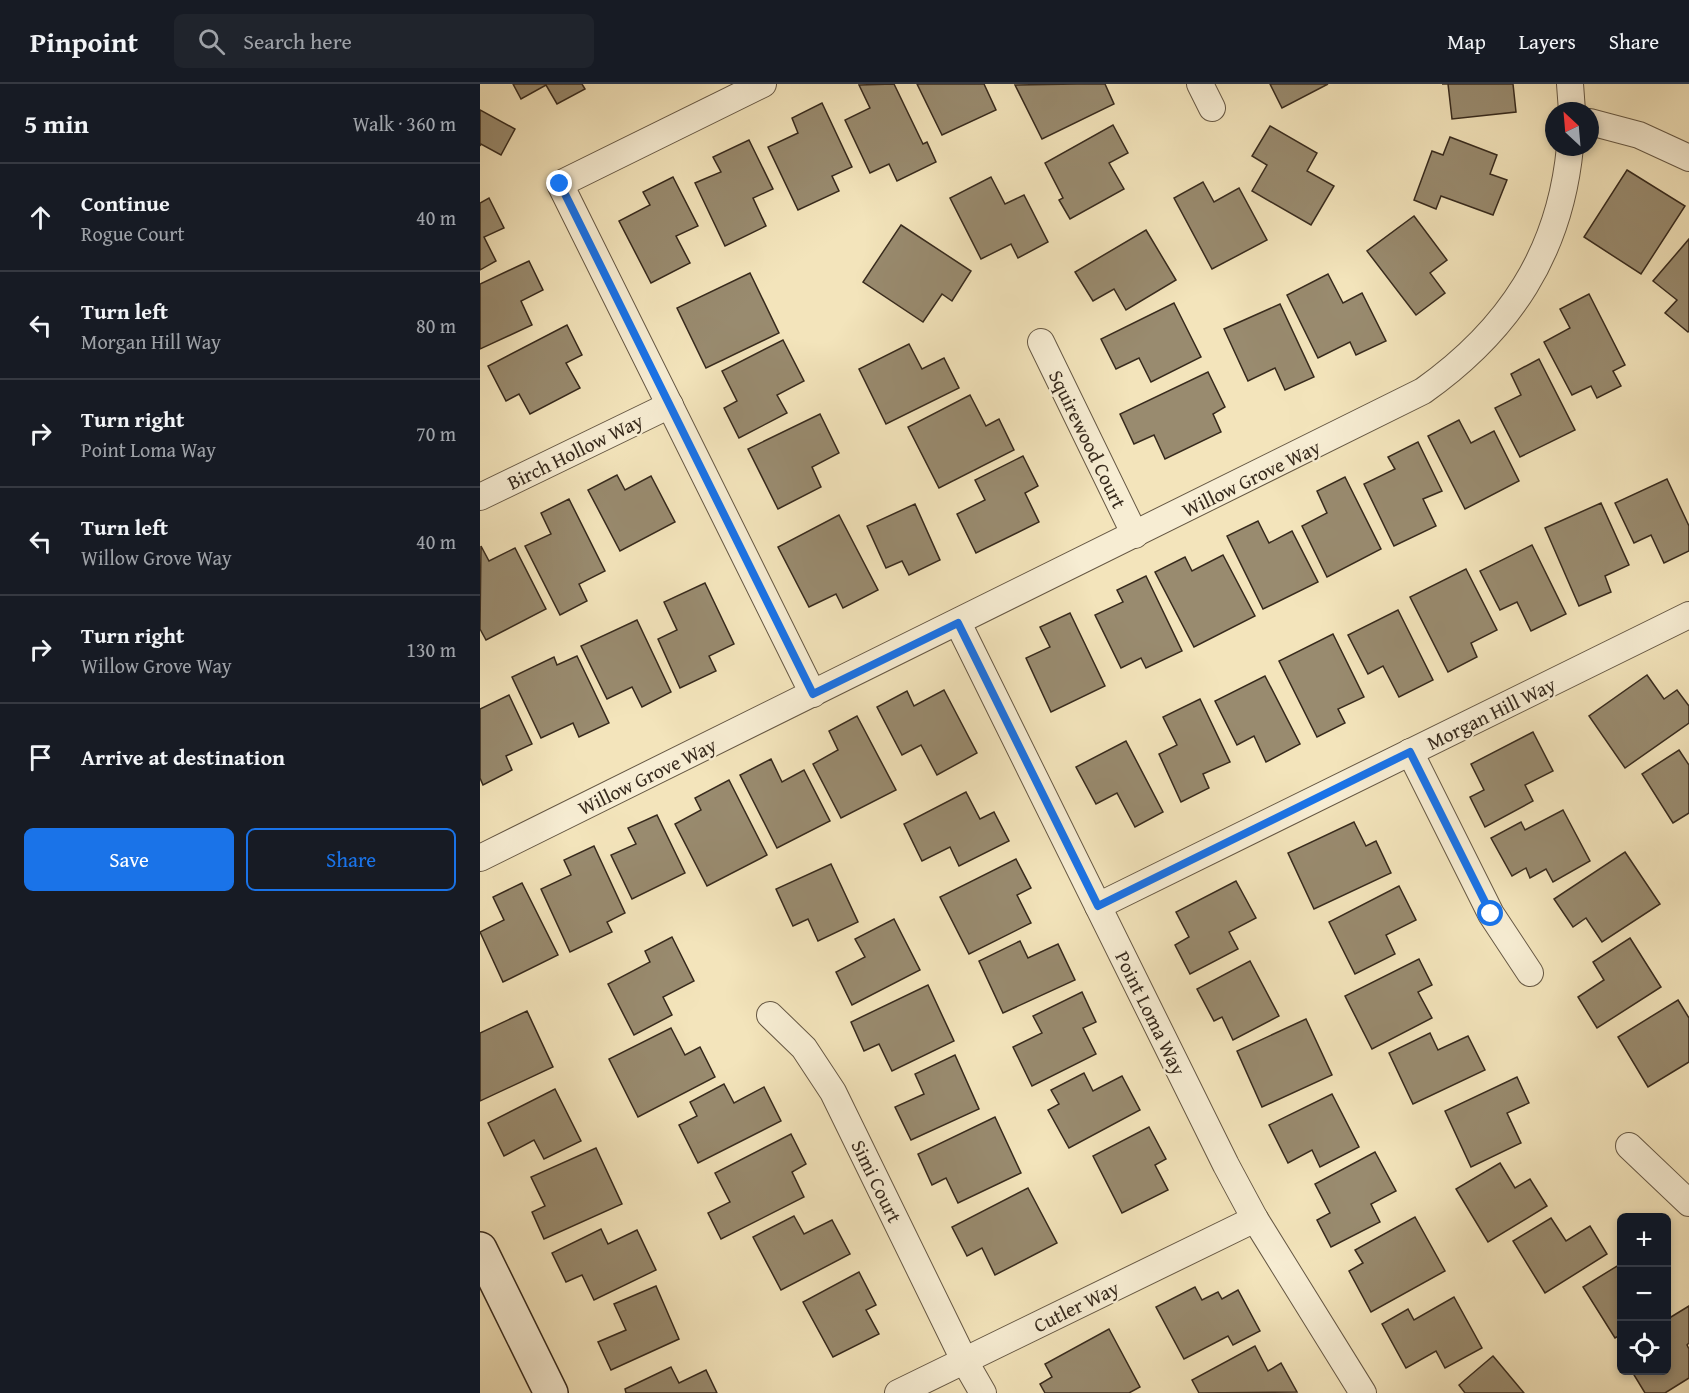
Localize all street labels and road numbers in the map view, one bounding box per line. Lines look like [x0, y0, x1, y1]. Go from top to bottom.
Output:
street label: Squirewood Court [1042, 365, 1134, 513]
street label: Birch Hollow Way [502, 406, 648, 496]
street label: Willow Grove Way [1177, 432, 1325, 524]
street label: Morgan Hill Way [1422, 669, 1560, 757]
street label: Willow Grove Way [573, 730, 721, 822]
street label: Point Loma Way [1108, 946, 1194, 1080]
street label: Simi Court [844, 1135, 910, 1227]
street label: Cutler Way [1028, 1273, 1124, 1339]

